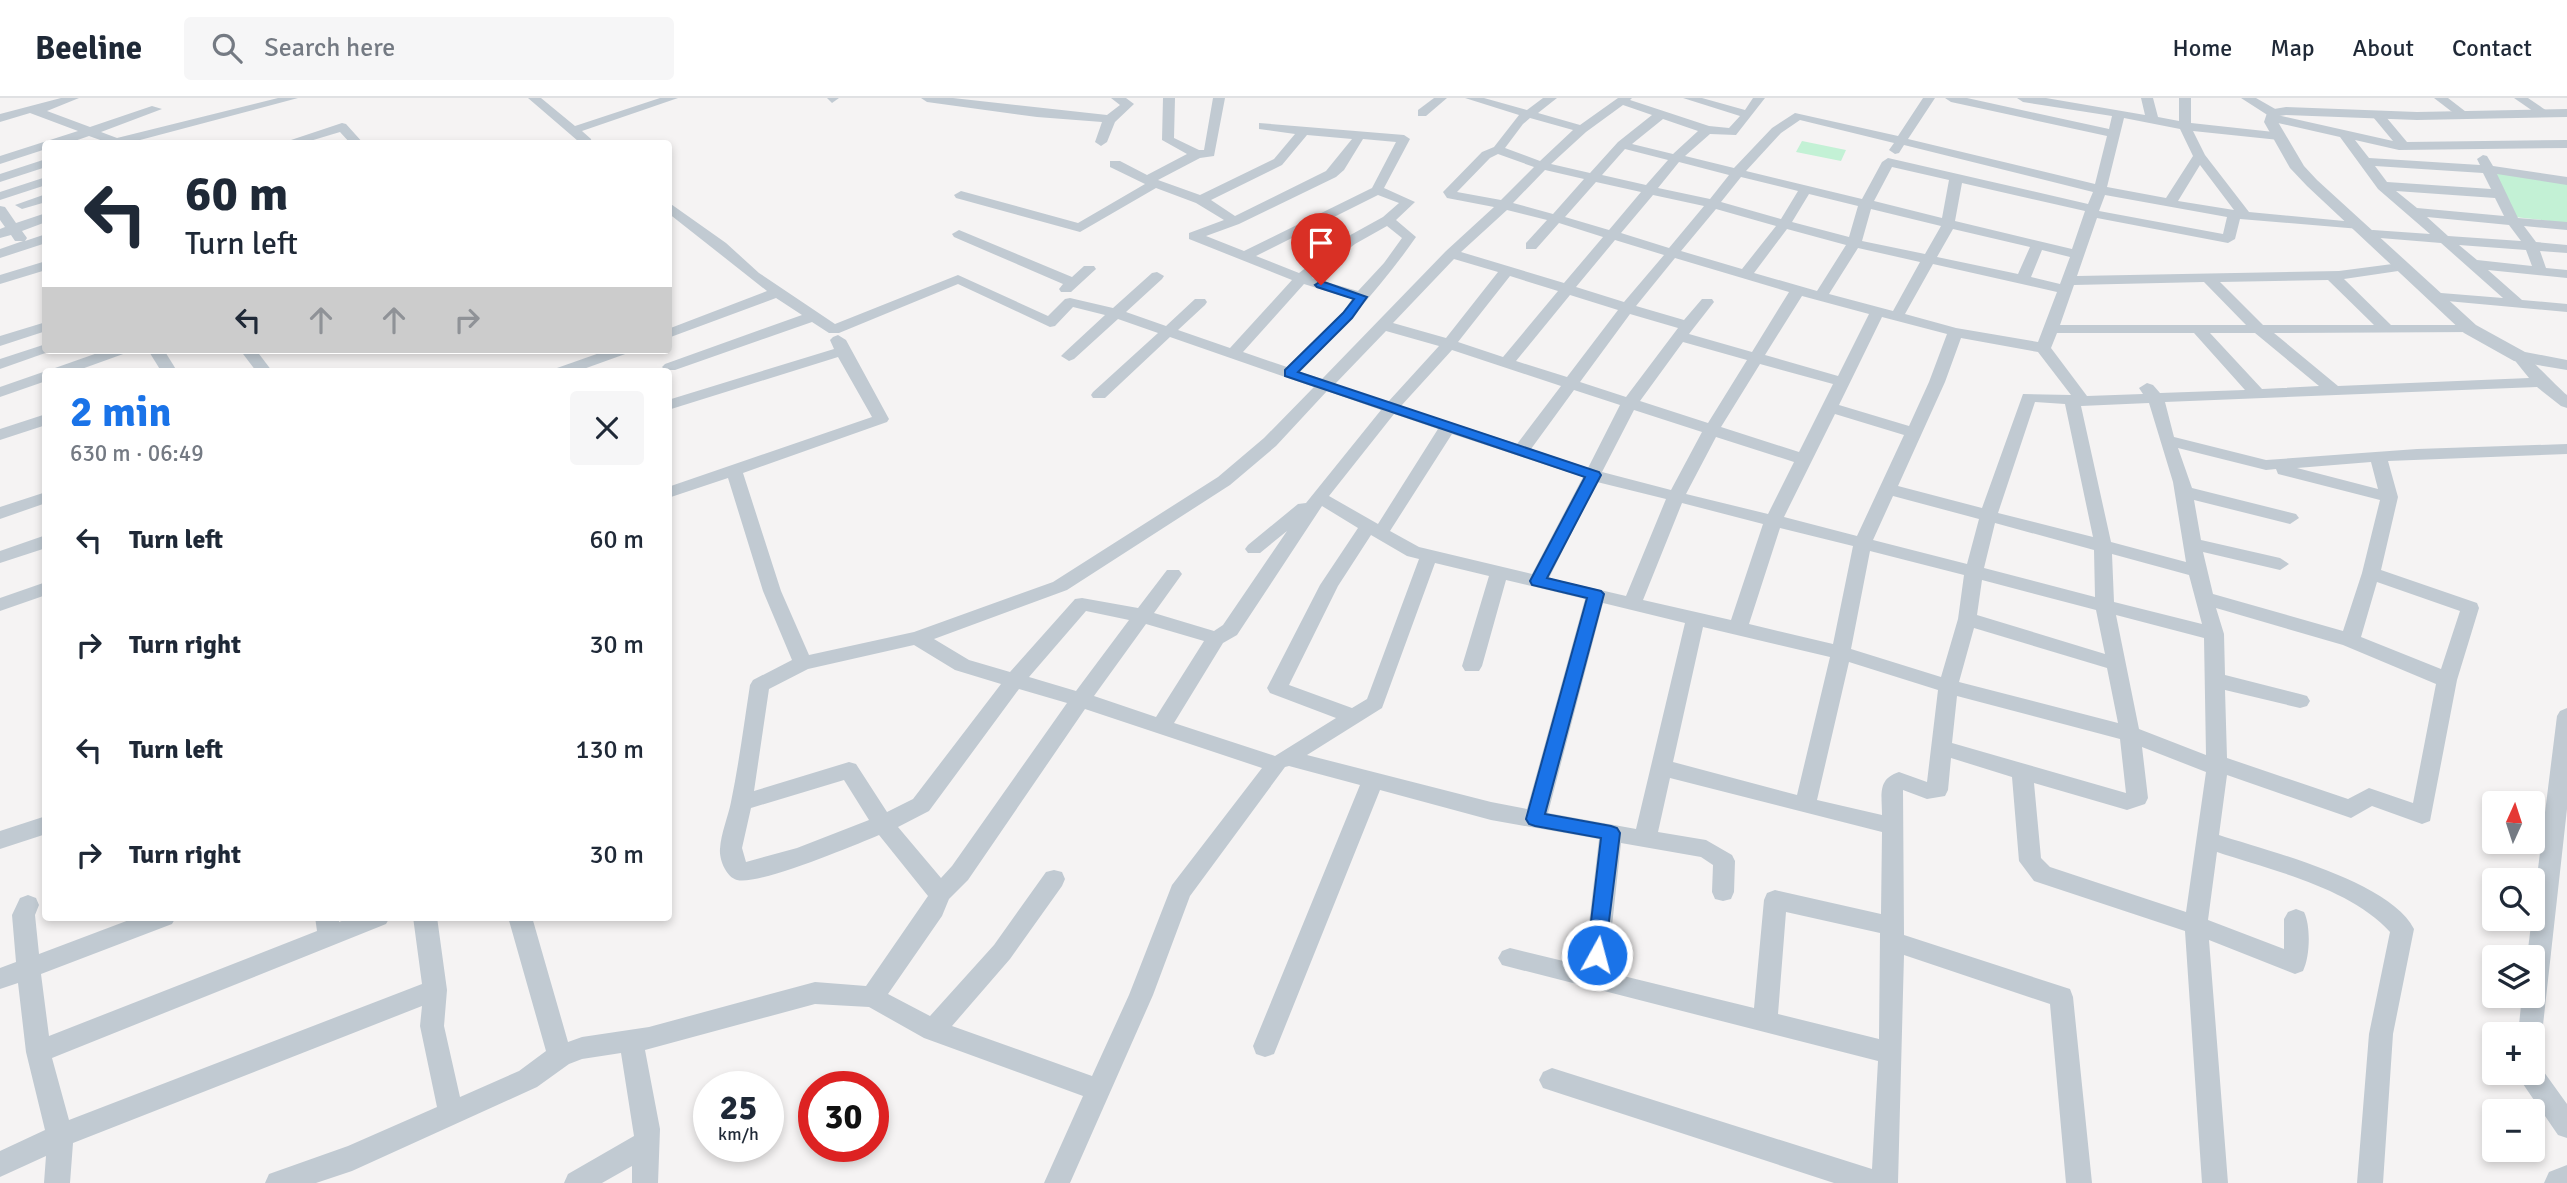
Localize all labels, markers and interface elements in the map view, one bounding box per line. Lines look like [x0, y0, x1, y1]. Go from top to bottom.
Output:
search box [184, 17, 674, 80]
text: Beeline [35, 28, 142, 69]
icon: search [208, 29, 246, 67]
text: Search here [264, 32, 395, 64]
text: Home [2172, 33, 2232, 63]
text: Map [2270, 33, 2315, 63]
text: About [2353, 33, 2414, 63]
text: Contact [2452, 33, 2532, 63]
text: 60 m [185, 164, 288, 224]
icon: left [70, 168, 161, 259]
pin [1291, 213, 1351, 285]
text: Turn left [185, 224, 298, 263]
icon: arrive [1302, 224, 1340, 262]
icon: left [229, 301, 267, 339]
icon: ahead [302, 301, 340, 339]
icon: ahead [375, 301, 413, 339]
icon: right [448, 301, 486, 339]
text: 2 min [70, 387, 171, 438]
button: close [570, 391, 644, 465]
text: 630 m · 06:49 [70, 439, 204, 468]
icon: left [70, 521, 108, 559]
text: Turn left [129, 524, 223, 556]
text: 60 m [589, 524, 644, 556]
icon: right [70, 626, 108, 664]
text: Turn right [129, 629, 241, 661]
text: 30 m [589, 629, 644, 661]
icon: left [70, 731, 108, 769]
text: Turn left [129, 734, 223, 766]
text: 130 m [575, 734, 644, 766]
north arrow [2482, 791, 2544, 854]
map controls [2482, 791, 2545, 1162]
icon: right [70, 836, 108, 874]
text: Turn right [129, 839, 241, 871]
text: 30 m [589, 839, 644, 871]
button: search [2482, 868, 2545, 931]
position arrow [1560, 918, 1634, 992]
button: layers [2482, 945, 2545, 1008]
button: + [2482, 1022, 2545, 1085]
speed limit sign: 30 [798, 1071, 889, 1162]
text: 25 [720, 1086, 757, 1129]
button: − [2482, 1099, 2545, 1162]
text: km/h [718, 1123, 759, 1145]

